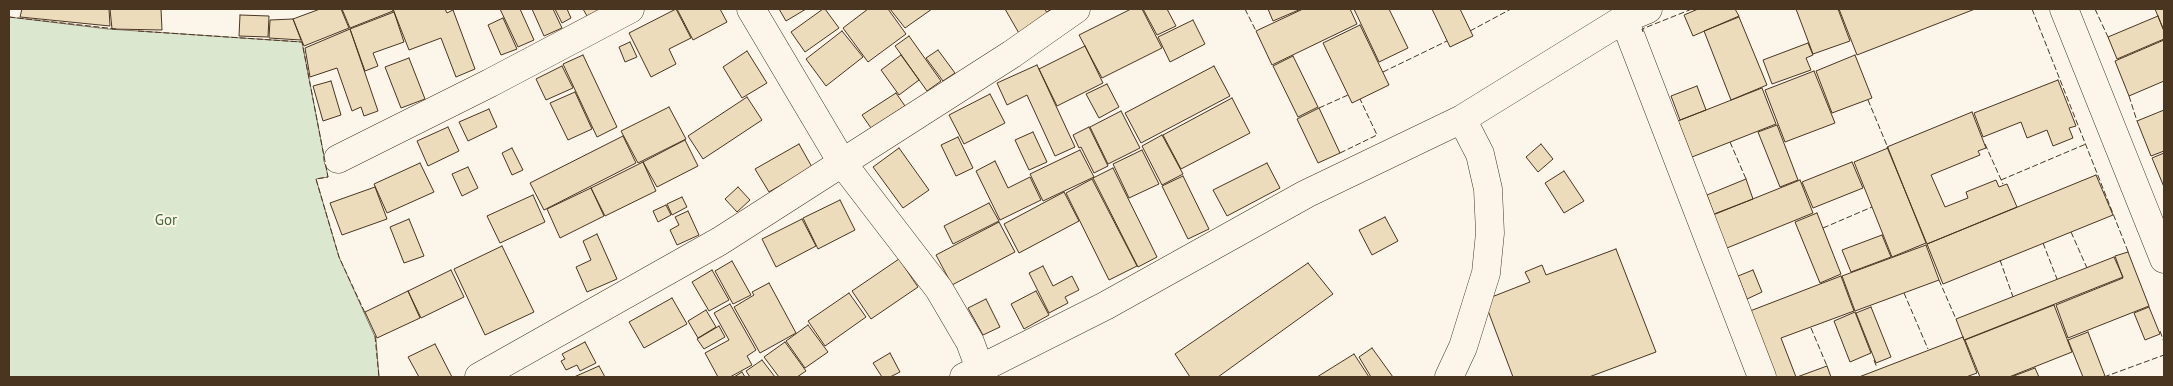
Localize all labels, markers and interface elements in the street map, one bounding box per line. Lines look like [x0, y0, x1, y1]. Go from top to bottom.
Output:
park label: Gor [155, 212, 177, 230]

